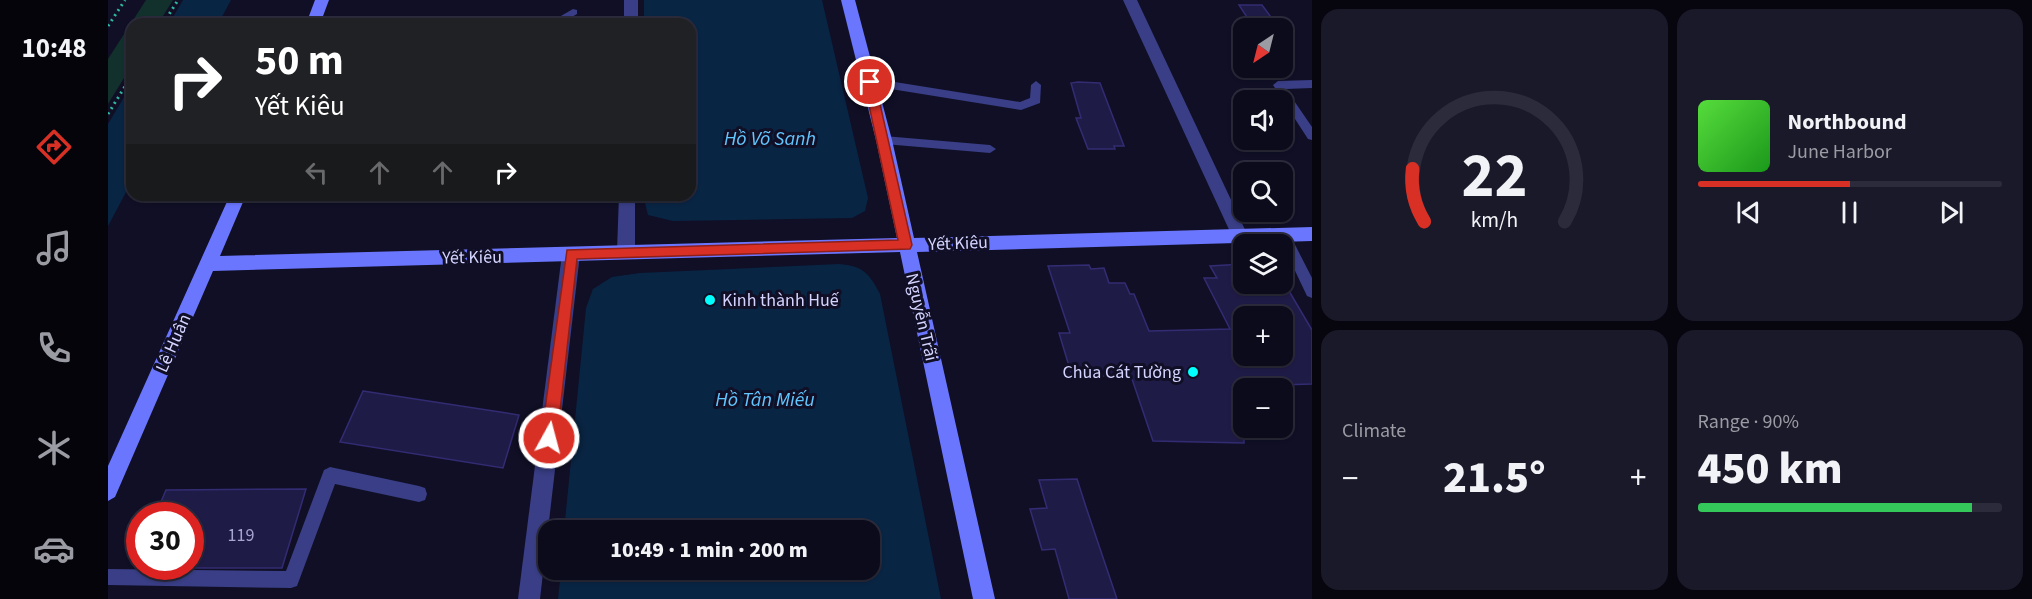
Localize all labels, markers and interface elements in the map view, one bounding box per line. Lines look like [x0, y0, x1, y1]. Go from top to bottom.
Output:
north arrow [1233, 18, 1293, 78]
map controls [1233, 18, 1293, 438]
text: 10:48 [21, 29, 87, 68]
text: 50 m [255, 31, 344, 91]
icon: right [156, 42, 234, 120]
pin [844, 56, 895, 107]
icon: arrive [853, 65, 886, 98]
text: Yết Kiêu [255, 87, 345, 126]
button: sound [1233, 90, 1293, 150]
text: Northbound [1788, 106, 1907, 138]
water label: Hồ Võ Sanh [724, 125, 816, 153]
icon: directions [33, 126, 75, 168]
text: 22 [1461, 132, 1527, 221]
text: June Harbor [1788, 138, 1892, 166]
icon: left [300, 156, 333, 189]
icon: ahead [363, 156, 396, 189]
icon: ahead [426, 156, 459, 189]
icon: right [489, 156, 522, 189]
button: search [1233, 162, 1293, 222]
icon: previous [1732, 196, 1765, 229]
icon: pause [1833, 196, 1866, 229]
icon: next [1935, 196, 1968, 229]
text: km/h [1470, 205, 1518, 236]
icon: music [33, 227, 75, 269]
street label: Yết Kiêu [927, 230, 988, 257]
button: layers [1233, 234, 1293, 294]
street label: Yết Kiêu [441, 244, 502, 271]
street label: Nguyễn Trãi [899, 271, 944, 363]
place label: Kinh thành Huế [722, 288, 840, 313]
marker: Kinh thành Huế [703, 293, 717, 307]
button: + [1233, 306, 1293, 366]
street label: Lê Huân [150, 310, 197, 376]
icon: phone [33, 327, 75, 369]
place label: Chùa Cát Tường [1062, 360, 1181, 385]
marker: Chùa Cát Tường [1186, 365, 1200, 379]
button: − [1233, 378, 1293, 438]
water label: Hồ Tân Miếu [715, 386, 815, 414]
position arrow [517, 406, 581, 470]
text: Range · 90% [1698, 408, 1799, 436]
text: Climate [1342, 417, 1406, 445]
icon: climate [33, 427, 75, 469]
text: 450 km [1698, 437, 1843, 501]
text: 21.5° [1443, 446, 1546, 510]
text: − [1342, 455, 1358, 502]
text: + [1630, 455, 1647, 502]
speed limit sign: 30 [126, 502, 204, 580]
house number: 119 [228, 523, 254, 548]
icon: car [33, 528, 75, 570]
text: 10:49 · 1 min · 200 m [610, 534, 808, 566]

